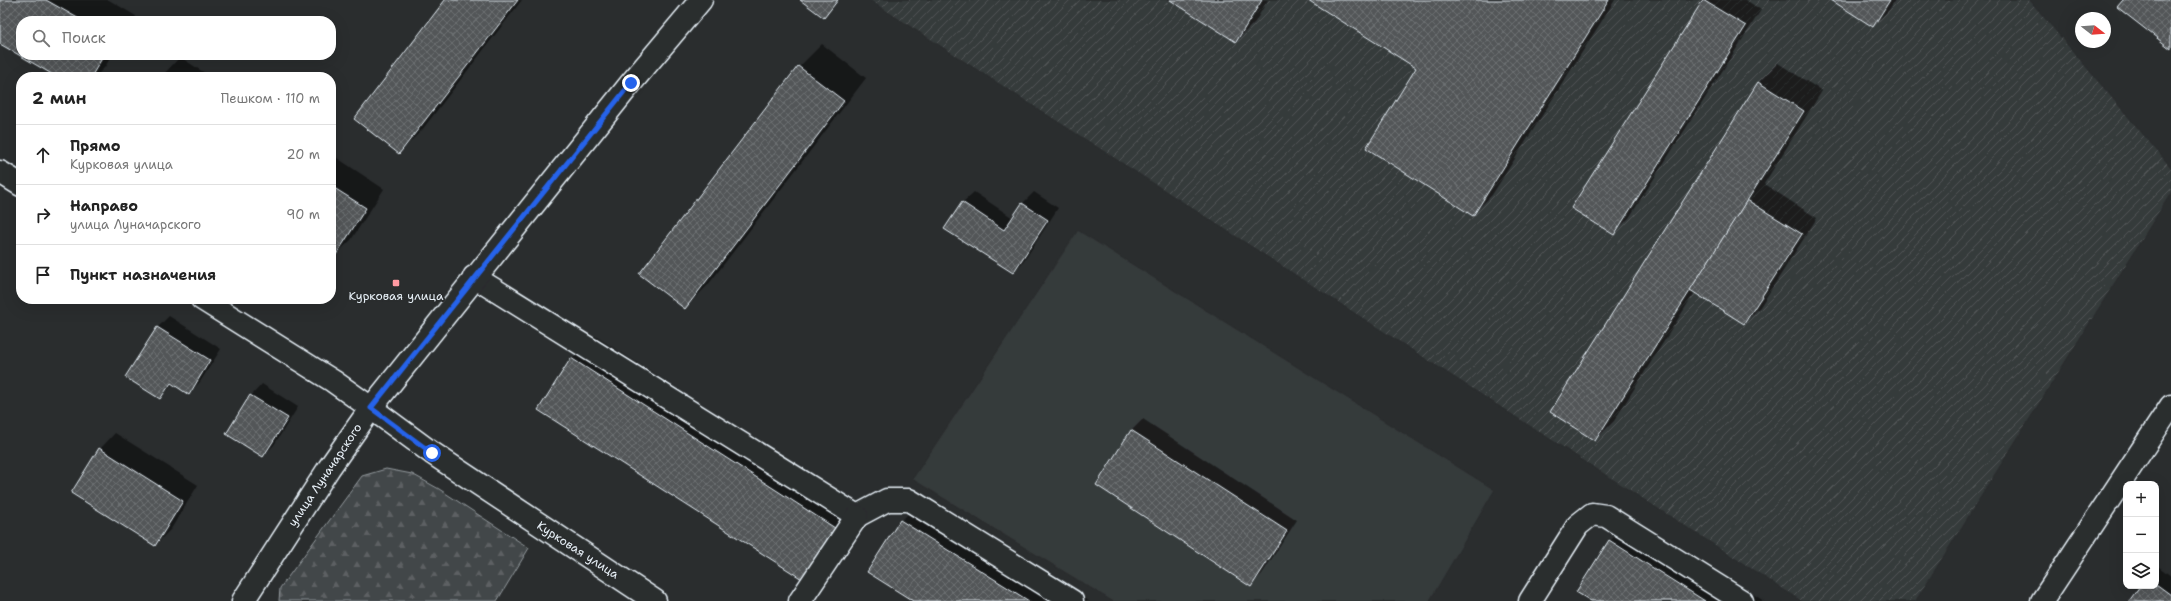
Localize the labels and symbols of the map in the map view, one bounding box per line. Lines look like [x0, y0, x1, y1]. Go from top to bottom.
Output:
north arrow [2075, 12, 2111, 48]
route end [622, 74, 640, 92]
marker: Курковая улица [391, 278, 401, 288]
place label: Курковая улица [349, 288, 444, 304]
street label: улица Луначарского [285, 420, 365, 530]
route start [423, 444, 441, 462]
street label: Курковая улица [534, 517, 623, 583]

